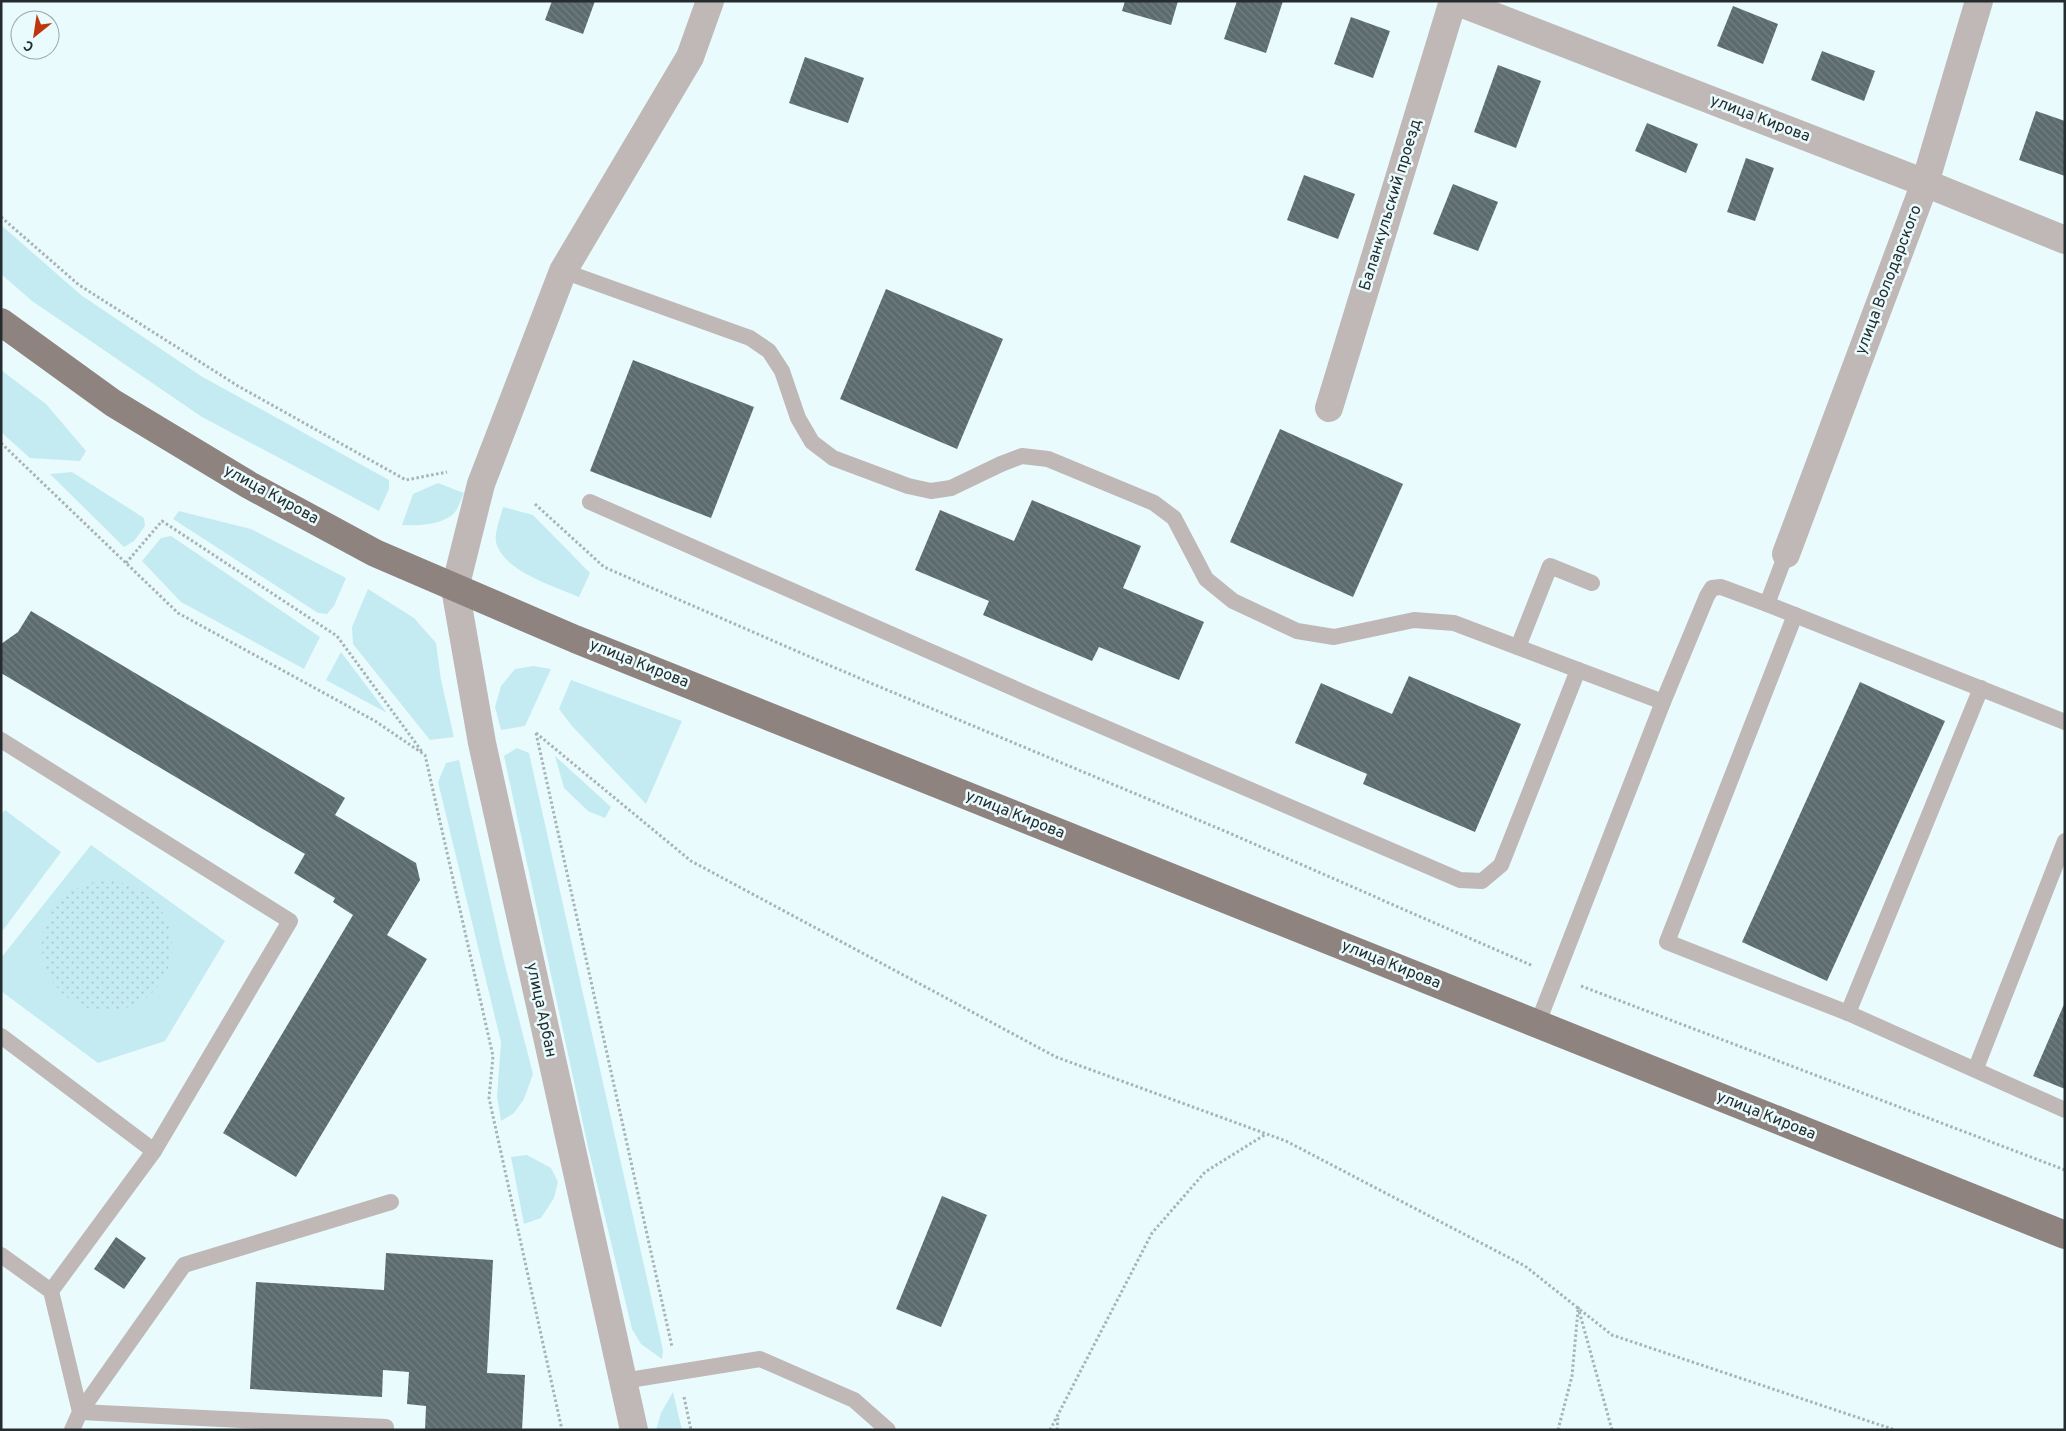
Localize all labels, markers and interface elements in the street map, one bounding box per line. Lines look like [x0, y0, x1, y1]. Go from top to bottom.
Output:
north arrow [10, 10, 60, 60]
text: С [21, 35, 37, 55]
street label: улица Кирова [1707, 91, 1813, 147]
street label: Баланкульский проезд [1355, 117, 1427, 293]
street label: улица Володарского [1851, 202, 1927, 358]
street label: улица Кирова [220, 461, 322, 529]
street label: улица Кирова [586, 635, 692, 693]
street label: улица Кирова [962, 786, 1068, 844]
street label: улица Кирова [1338, 936, 1444, 994]
street label: улица Арбан [521, 961, 561, 1059]
street label: улица Кирова [1713, 1087, 1819, 1145]

